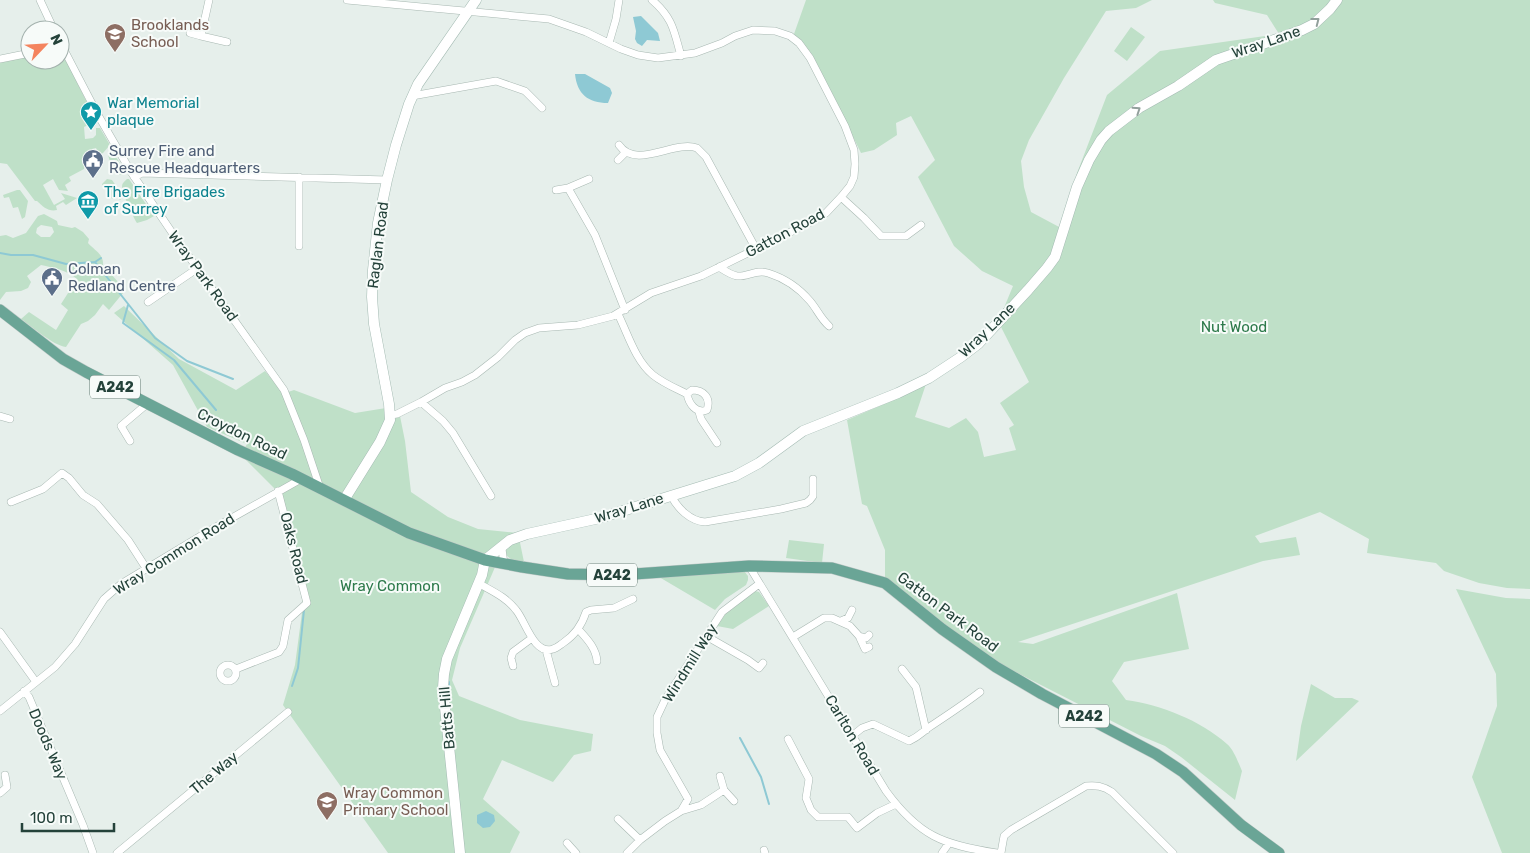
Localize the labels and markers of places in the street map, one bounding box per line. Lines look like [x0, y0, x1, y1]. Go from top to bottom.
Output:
place label: Brooklands School [131, 16, 209, 51]
school or university icon: Brooklands School [103, 22, 127, 53]
place label: War Memorial plaque [107, 94, 200, 129]
place icon: War Memorial plaque [79, 100, 103, 131]
place label: Surrey Fire and Rescue Headquarters [109, 142, 260, 177]
public building icon: Surrey Fire and Rescue Headquarters [81, 148, 105, 179]
place label: The Fire Brigades of Surrey [104, 183, 226, 218]
museum icon: The Fire Brigades of Surrey [76, 189, 100, 220]
place label: Colman Redland Centre [68, 260, 176, 295]
public building icon: Colman Redland Centre [40, 266, 64, 297]
place label: Wray Common Primary School [343, 784, 448, 819]
school or university icon: Wray Common Primary School [315, 790, 339, 821]

